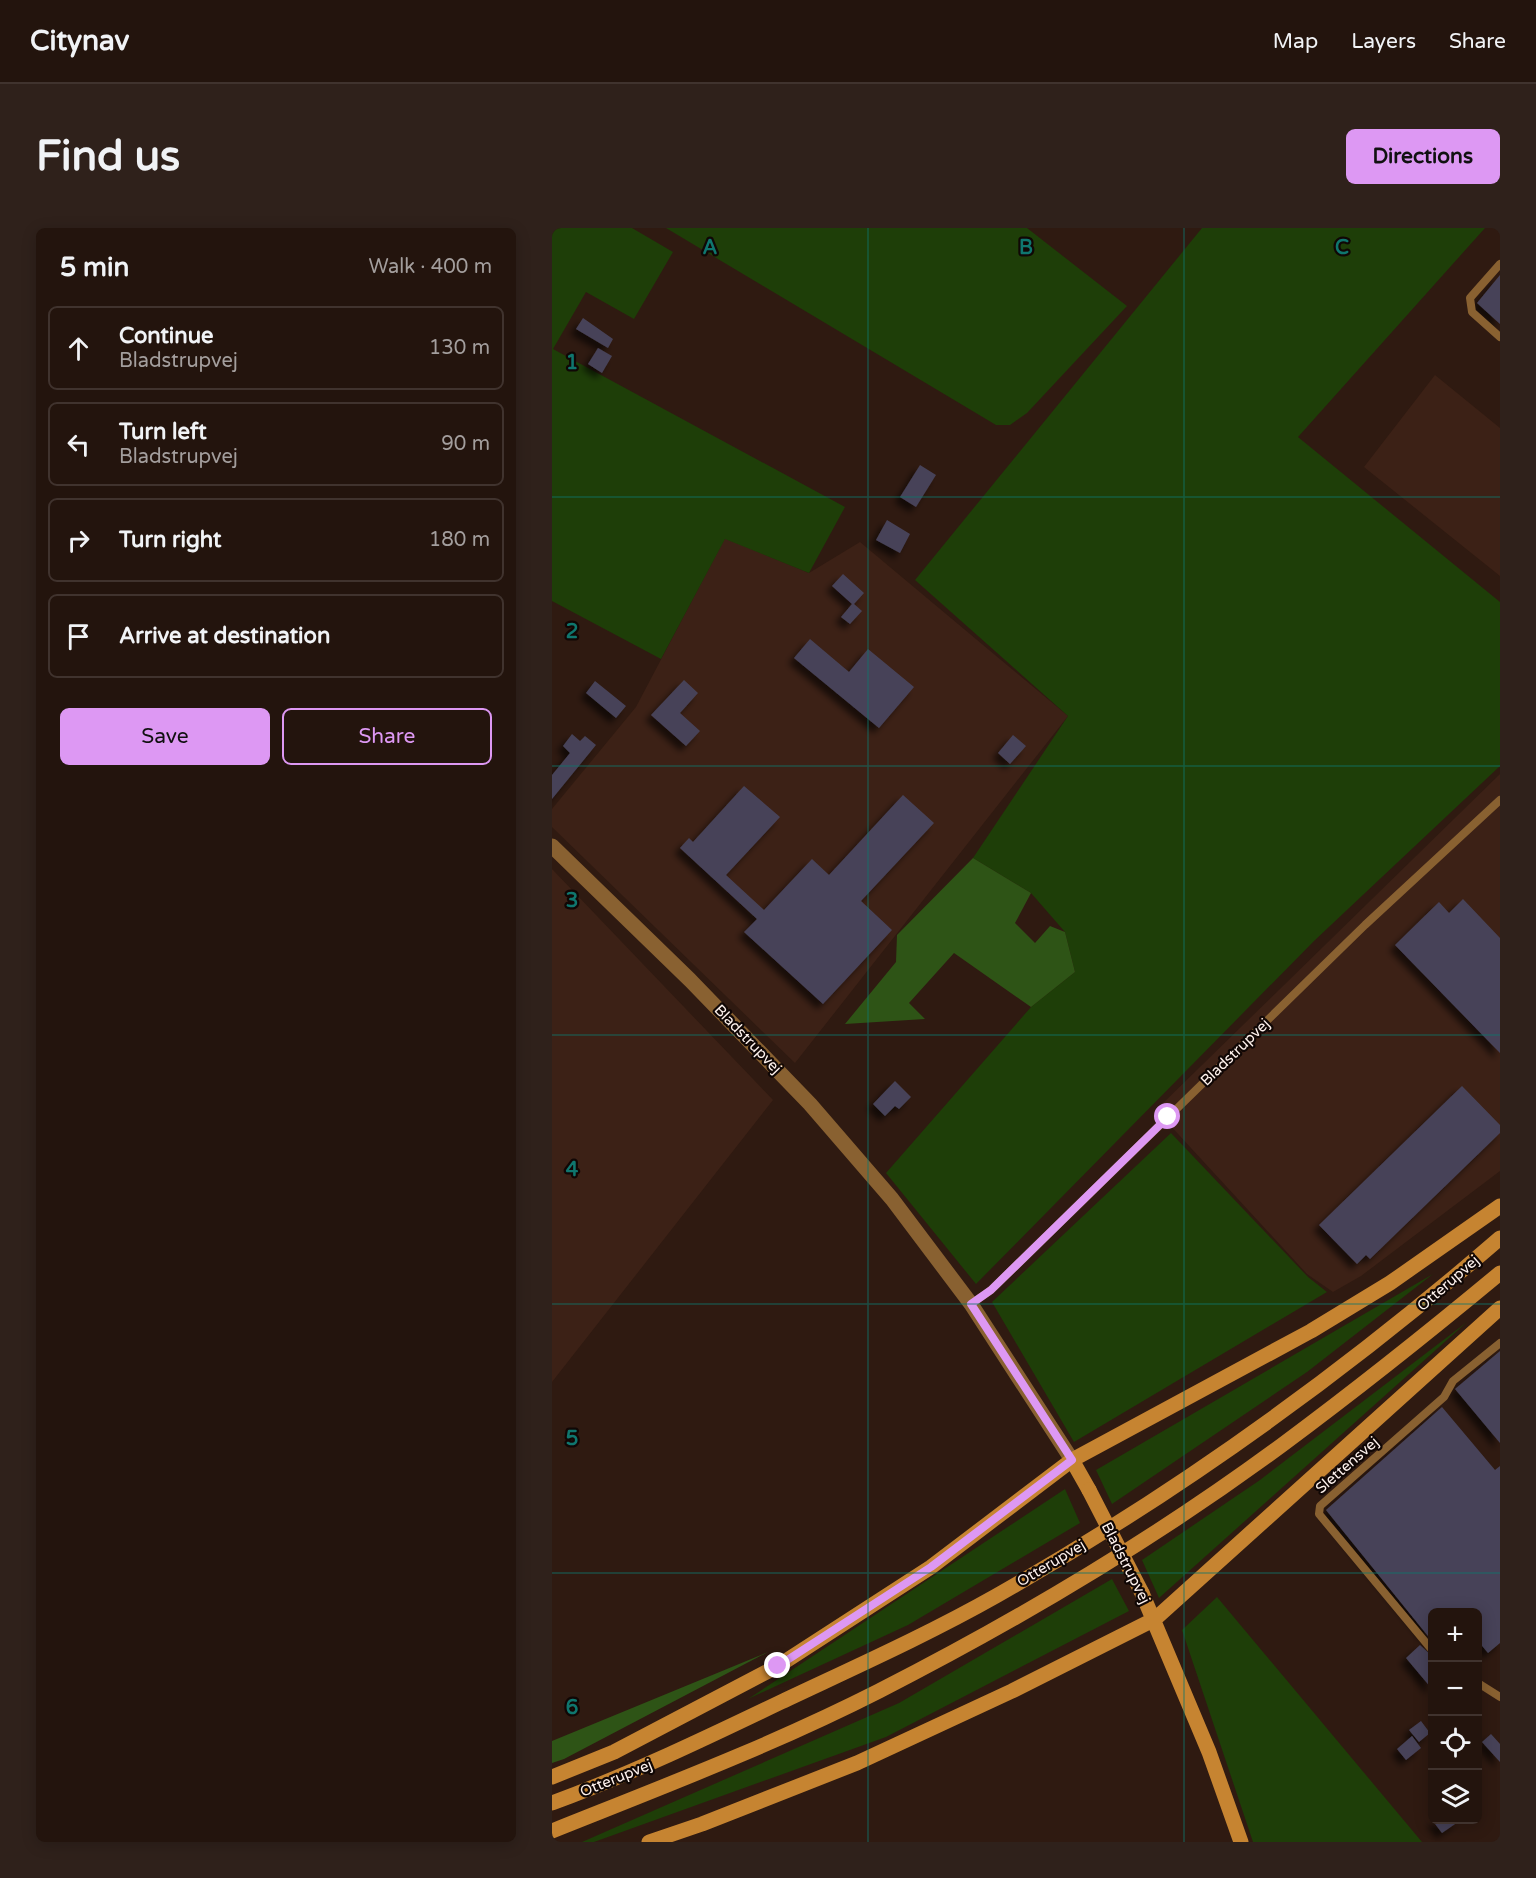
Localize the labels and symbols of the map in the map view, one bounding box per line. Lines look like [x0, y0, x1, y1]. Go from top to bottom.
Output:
text: A [703, 236, 718, 260]
text: B [1019, 236, 1033, 260]
text: C [1335, 236, 1349, 260]
text: 1 [566, 351, 578, 375]
text: 2 [566, 620, 578, 644]
text: 3 [566, 889, 578, 913]
street label: Bladstrupvej [711, 1001, 785, 1077]
street label: Bladstrupvej [1197, 1015, 1273, 1089]
route start [1154, 1103, 1180, 1129]
text: 4 [566, 1158, 579, 1182]
street label: Otterupvej [1413, 1251, 1483, 1315]
text: 5 [566, 1427, 578, 1451]
street label: Slettensvej [1312, 1433, 1382, 1497]
street label: Bladstrupvej [1098, 1519, 1154, 1607]
street label: Otterupvej [1014, 1536, 1088, 1590]
route end [764, 1652, 790, 1678]
text: 6 [566, 1696, 578, 1720]
street label: Otterupvej [577, 1755, 655, 1801]

